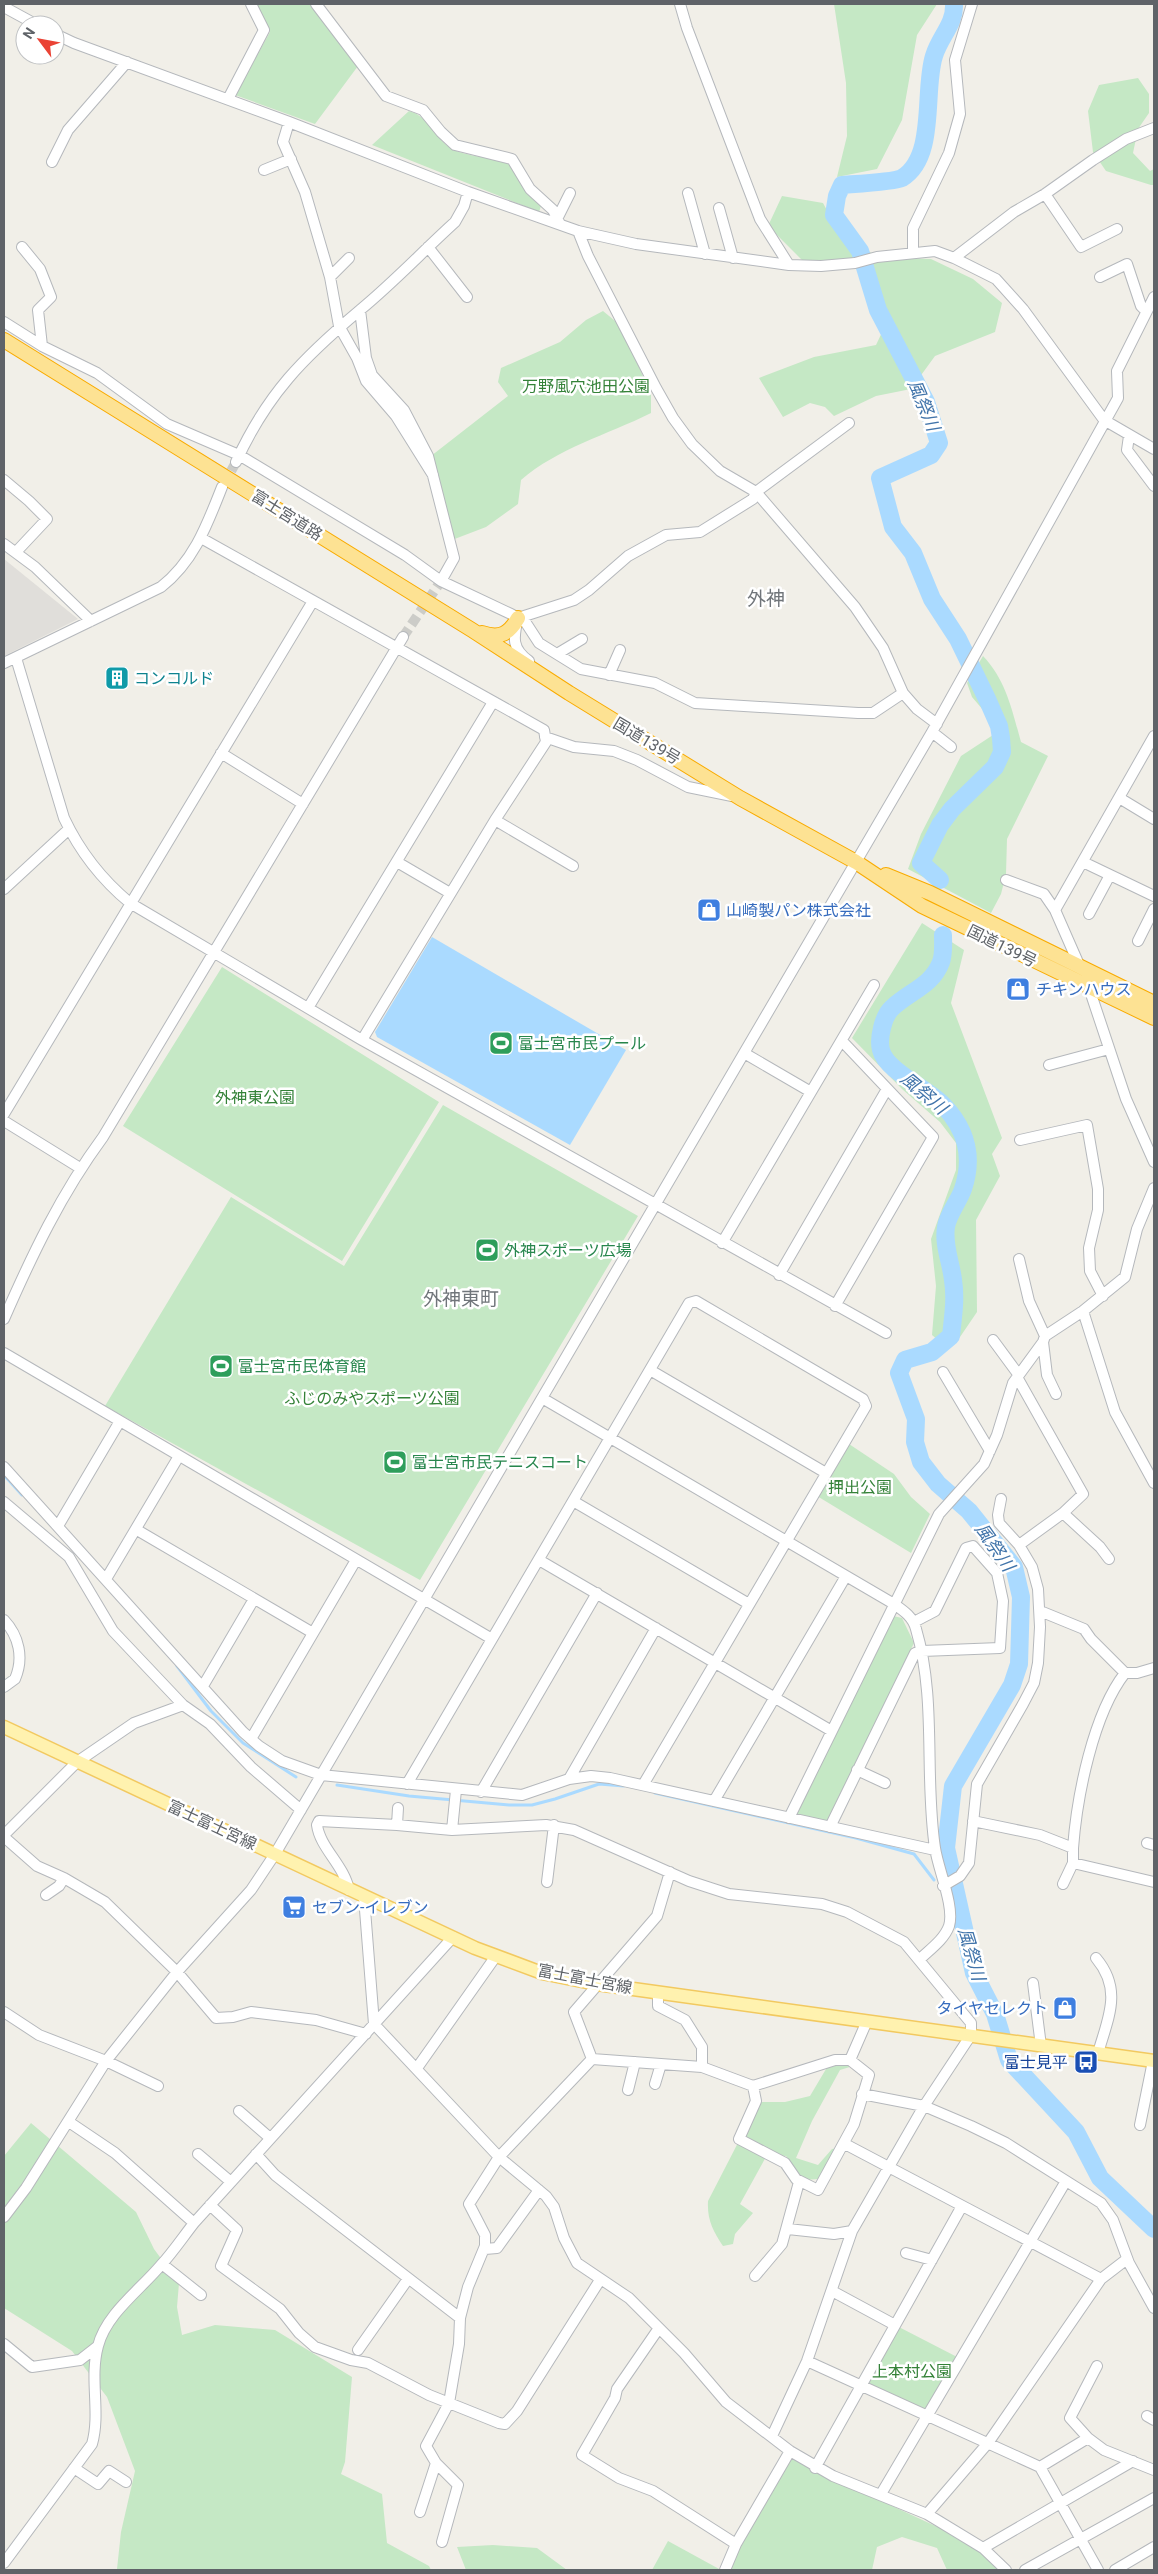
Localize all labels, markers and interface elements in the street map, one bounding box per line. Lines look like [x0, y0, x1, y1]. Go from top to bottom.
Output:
north arrow [15, 15, 65, 65]
text: N [20, 25, 38, 42]
water label: 風祭川 [904, 376, 945, 436]
park label: 万野風穴池田公園 [522, 377, 650, 396]
street label: 富士宮道路 [248, 486, 326, 544]
district label: 外神 [747, 587, 785, 610]
building icon: コンコルド [104, 665, 130, 691]
place label: コンコルド [134, 669, 214, 688]
street label: 国道139号 [610, 714, 684, 768]
shop icon: 山崎製パン株式会社 [696, 897, 722, 923]
place label: 山崎製パン株式会社 [726, 901, 871, 920]
street label: 国道139号 [964, 921, 1040, 971]
shop icon: チキンハウス [1005, 976, 1031, 1002]
place label: チキンハウス [1036, 980, 1132, 999]
sports icon: 富士宮市民プール [488, 1030, 514, 1056]
place label: 富士宮市民プール [518, 1034, 646, 1053]
water label: 風祭川 [897, 1068, 953, 1120]
park label: 外神東公園 [215, 1088, 295, 1107]
sports icon: 外神スポーツ広場 [474, 1237, 500, 1263]
place label: 外神スポーツ広場 [504, 1241, 632, 1260]
district label: 外神東町 [423, 1287, 499, 1310]
sports icon: 富士宮市民体育館 [208, 1353, 234, 1379]
place label: 富士宮市民体育館 [238, 1357, 366, 1376]
park label: ふじのみやスポーツ公園 [284, 1389, 460, 1408]
sports icon: 富士宮市民テニスコート [382, 1449, 408, 1475]
place label: 富士宮市民テニスコート [412, 1453, 588, 1472]
park label: 押出公園 [828, 1478, 892, 1497]
water label: 風祭川 [971, 1519, 1020, 1577]
street label: 富士富士宮線 [164, 1796, 260, 1854]
supermarket icon: セブン-イレブン [281, 1894, 307, 1920]
place label: セブン-イレブン [312, 1898, 428, 1917]
water label: 風祭川 [954, 1925, 990, 1985]
street label: 富士富士宮線 [536, 1961, 634, 1997]
shop icon: タイヤセレクト [1052, 1995, 1078, 2021]
place label: タイヤセレクト [936, 1999, 1048, 2018]
bus stop icon: 富士見平 [1073, 2049, 1099, 2075]
place label: 富士見平 [1004, 2053, 1068, 2072]
park label: 上本村公園 [872, 2362, 952, 2381]

